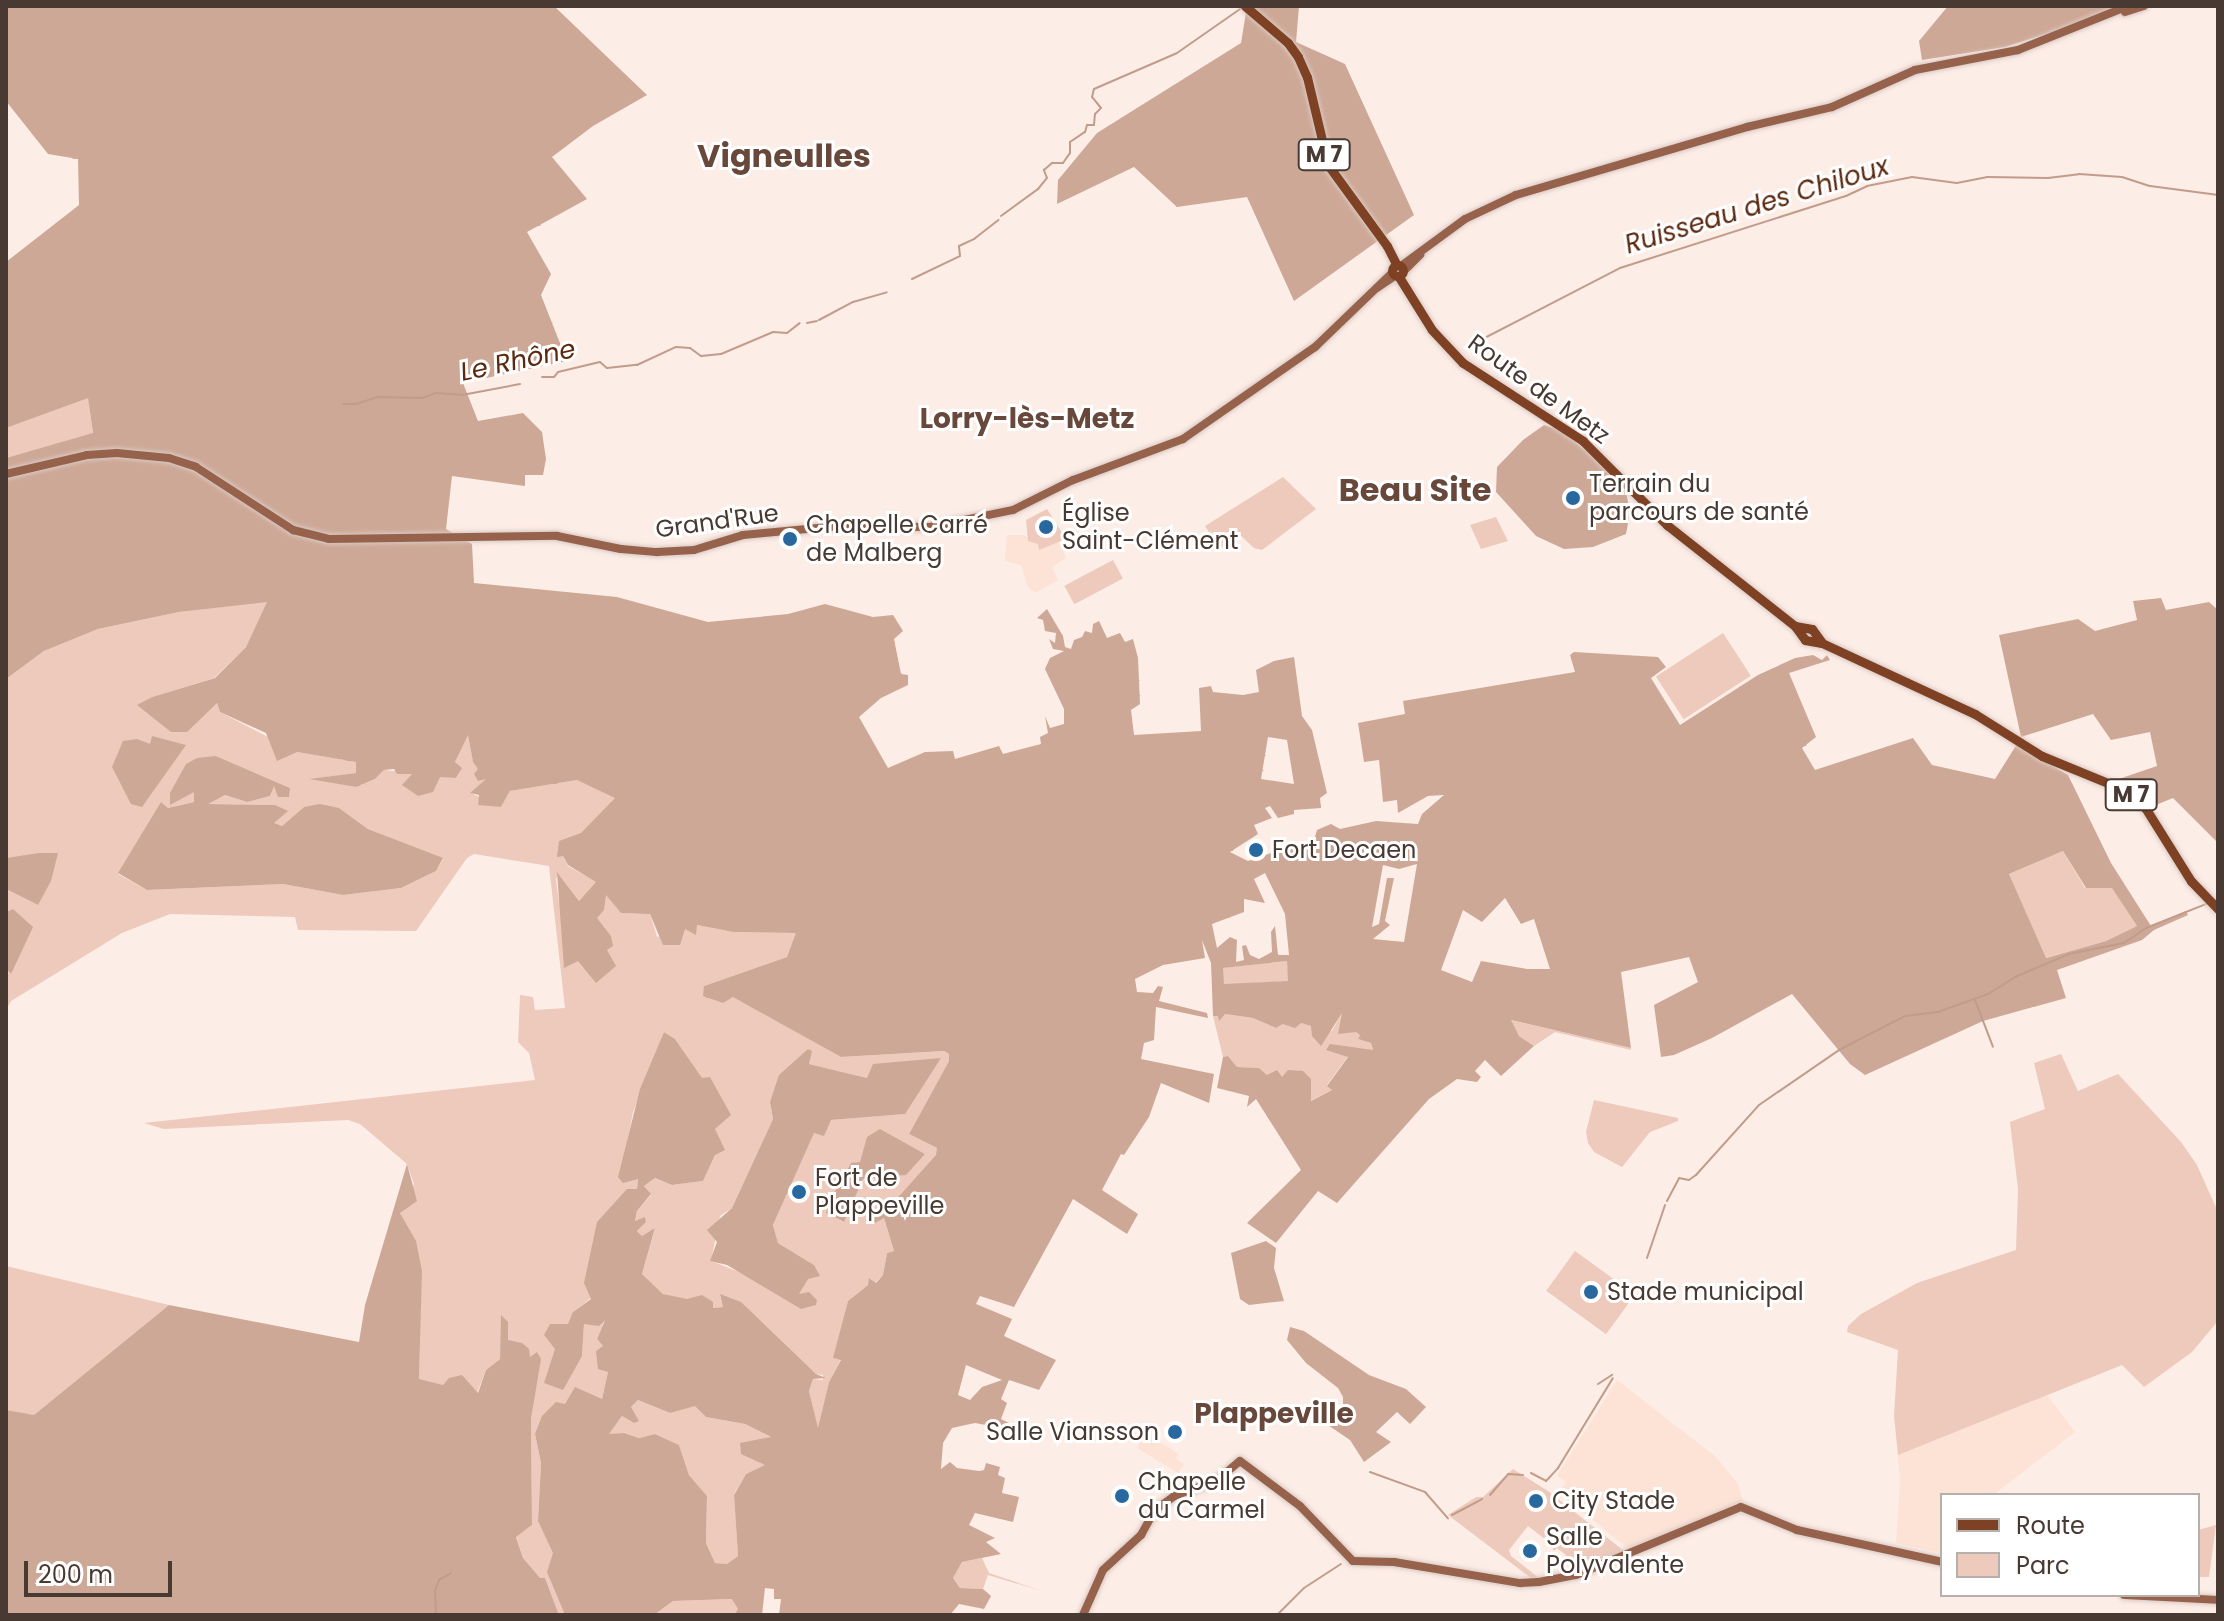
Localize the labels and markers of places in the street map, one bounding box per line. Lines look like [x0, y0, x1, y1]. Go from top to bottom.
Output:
place label: Terrain du parcours de santé [1589, 470, 1809, 526]
marker: Terrain du parcours de santé [1564, 489, 1582, 507]
place label: Église Saint-Clément [1062, 499, 1239, 555]
place label: Chapelle Carré de Malberg [806, 511, 988, 567]
marker: Église Saint-Clément [1037, 518, 1055, 536]
marker: Chapelle Carré de Malberg [781, 530, 799, 548]
place label: Fort Decaen [1272, 836, 1416, 864]
marker: Fort Decaen [1247, 841, 1265, 859]
place label: Fort de Plappeville [815, 1164, 944, 1220]
marker: Fort de Plappeville [790, 1183, 808, 1201]
place label: Stade municipal [1607, 1278, 1804, 1306]
marker: Stade municipal [1582, 1283, 1600, 1301]
place label: Salle Viansson [986, 1418, 1159, 1446]
marker: Salle Viansson [1166, 1423, 1184, 1441]
place label: Chapelle du Carmel [1138, 1468, 1265, 1524]
marker: Chapelle du Carmel [1113, 1487, 1131, 1505]
place label: City Stade [1552, 1487, 1675, 1515]
marker: City Stade [1527, 1492, 1545, 1510]
place label: Salle Polyvalente [1546, 1523, 1684, 1579]
marker: Salle Polyvalente [1521, 1542, 1539, 1560]

